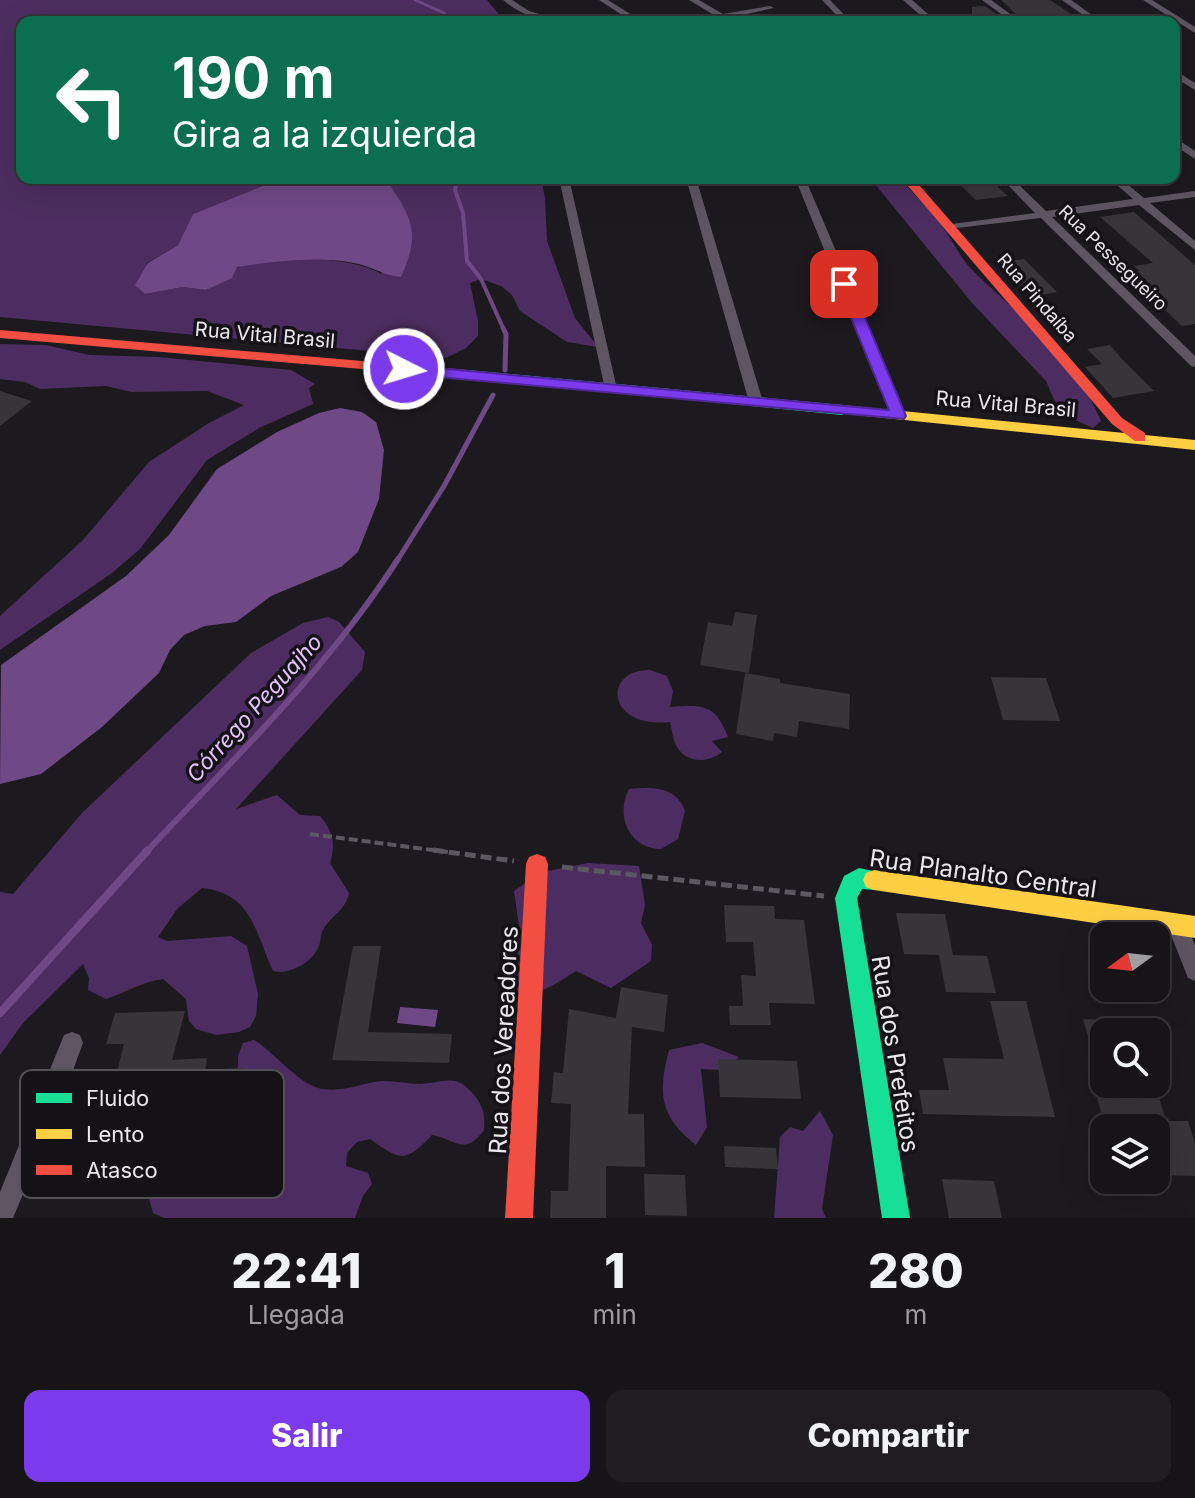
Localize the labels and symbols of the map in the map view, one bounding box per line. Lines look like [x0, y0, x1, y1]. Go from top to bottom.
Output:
street label: Rua Pessegueiro [1055, 201, 1172, 315]
street label: Rua Pindaíba [993, 249, 1082, 346]
pin [810, 250, 878, 318]
street label: Rua Vital Brasil [194, 317, 336, 353]
position arrow [362, 327, 446, 411]
street label: Rua Vital Brasil [935, 386, 1077, 422]
water label: Córrego Peguajho [181, 629, 327, 787]
street label: Rua Planalto Central [868, 843, 1098, 904]
north arrow [1090, 922, 1170, 1002]
street label: Rua dos Vereadores [483, 925, 524, 1155]
street label: Rua dos Prefeitos [866, 953, 925, 1154]
legend [20, 1070, 284, 1198]
text: Fluido [86, 1085, 149, 1111]
text: Lento [86, 1121, 144, 1147]
text: Atasco [86, 1157, 158, 1183]

